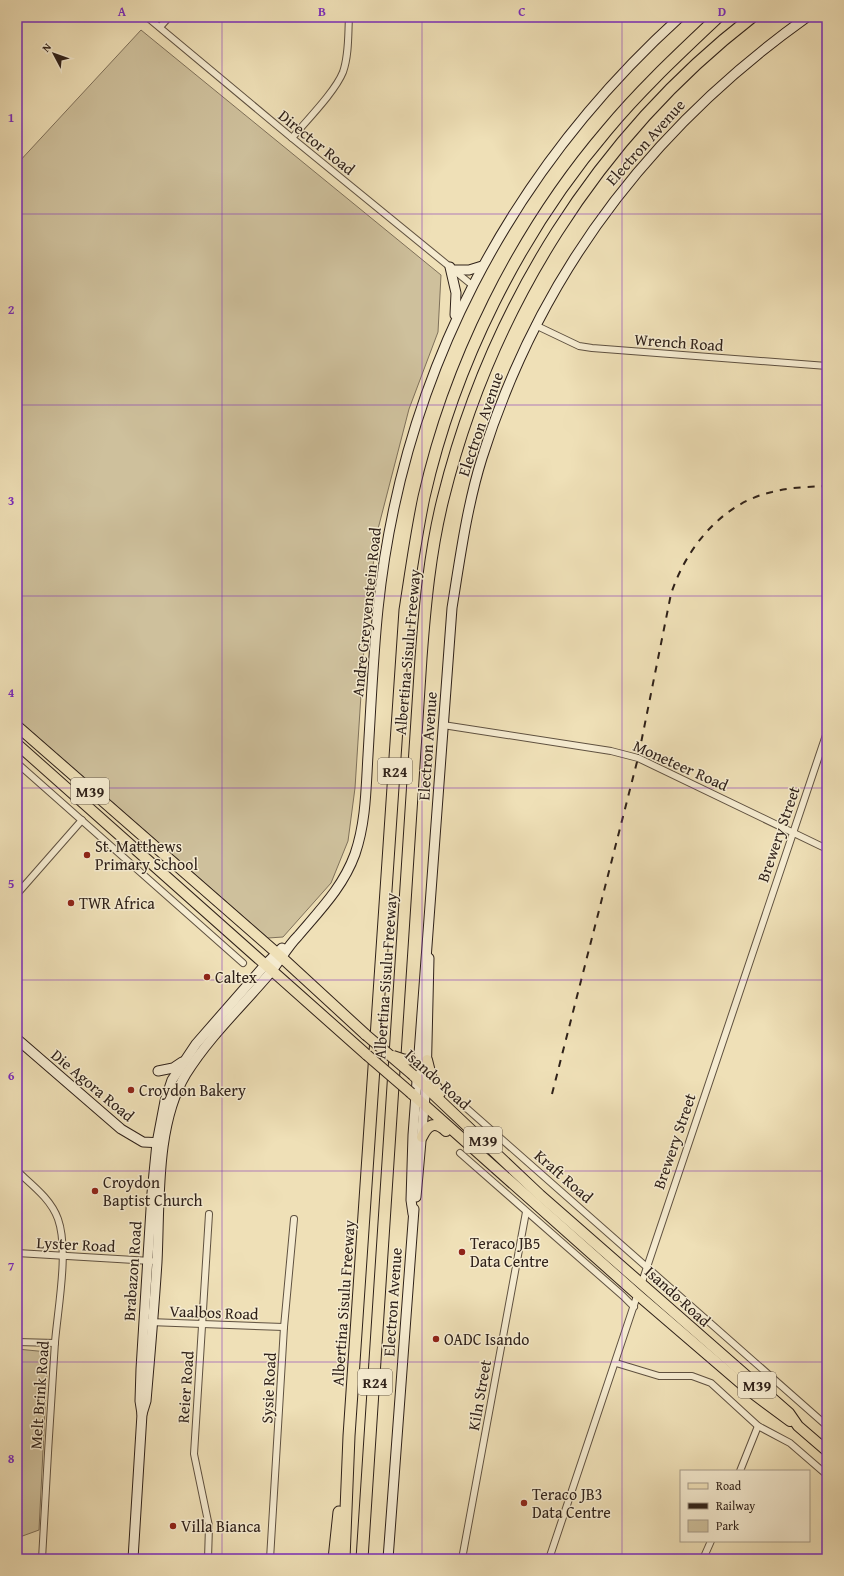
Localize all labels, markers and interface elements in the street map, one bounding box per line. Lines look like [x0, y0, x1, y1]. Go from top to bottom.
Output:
text: A [118, 2, 127, 21]
text: B [318, 2, 326, 21]
text: C [518, 2, 526, 21]
text: D [718, 2, 726, 21]
north arrow [34, 34, 74, 74]
text: N [38, 39, 55, 55]
street label: Electron Avenue [600, 93, 690, 191]
street label: Director Road [273, 104, 361, 181]
text: 1 [8, 108, 14, 127]
text: 2 [8, 300, 15, 319]
street label: Wrench Road [634, 327, 725, 357]
street label: Electron Avenue [451, 369, 509, 479]
text: 3 [8, 491, 14, 510]
street label: Andre Greyvenstein Road [345, 526, 387, 698]
street label: Albertina Sisulu Freeway [388, 568, 426, 736]
text: 4 [8, 683, 15, 702]
street label: Electron Avenue [411, 691, 443, 801]
street label: Moneteer Road [630, 733, 733, 797]
road number: R24 [378, 758, 412, 784]
road number: M39 [71, 778, 109, 804]
street label: Brewery Street [750, 782, 806, 885]
place label: St. Matthews Primary School [95, 834, 198, 876]
marker: St. Matthews Primary School [82, 850, 92, 860]
text: 5 [8, 874, 15, 893]
place label: TWR Africa [79, 891, 155, 915]
street label: Albertina Sisulu Freeway [367, 892, 403, 1060]
marker: TWR Africa [66, 898, 76, 908]
place label: Caltex [215, 965, 258, 989]
marker: Caltex [202, 972, 212, 982]
street label: Die Agora Road [46, 1043, 140, 1127]
street label: Isando Road [400, 1043, 477, 1115]
text: 6 [8, 1066, 15, 1085]
place label: Croydon Bakery [139, 1078, 246, 1102]
marker: Croydon Bakery [126, 1085, 136, 1095]
street label: Brewery Street [646, 1089, 702, 1192]
road number: M39 [464, 1127, 502, 1153]
street label: Kraft Road [529, 1144, 599, 1209]
place label: Croydon Baptist Church [103, 1170, 202, 1212]
marker: Croydon Baptist Church [90, 1186, 100, 1196]
street label: Albertina Sisulu Freeway [325, 1219, 361, 1387]
street label: Brabazon Road [117, 1220, 147, 1322]
street label: Lyster Road [36, 1230, 116, 1258]
place label: Teraco JB5 Data Centre [470, 1231, 549, 1273]
street label: Electron Avenue [376, 1247, 408, 1357]
marker: Teraco JB5 Data Centre [457, 1247, 467, 1257]
text: 7 [8, 1257, 15, 1276]
street label: Isando Road [640, 1260, 717, 1332]
street label: Vaalbos Road [169, 1298, 259, 1326]
place label: OADC Isando [444, 1327, 529, 1351]
marker: OADC Isando [431, 1334, 441, 1344]
street label: Melt Brink Road [23, 1340, 55, 1450]
street label: Reier Road [171, 1350, 200, 1424]
street label: Sysie Road [254, 1351, 282, 1424]
street label: Kiln Street [461, 1357, 497, 1432]
road number: R24 [358, 1369, 392, 1395]
road number: M39 [738, 1372, 776, 1398]
text: 8 [8, 1449, 15, 1468]
legend [680, 1470, 810, 1542]
text: Road [716, 1477, 742, 1494]
place label: Teraco JB3 Data Centre [532, 1482, 611, 1524]
text: Railway [716, 1497, 755, 1514]
marker: Teraco JB3 Data Centre [519, 1498, 529, 1508]
place label: Villa Bianca [181, 1514, 261, 1538]
text: Park [716, 1517, 740, 1534]
marker: Villa Bianca [168, 1521, 178, 1531]

